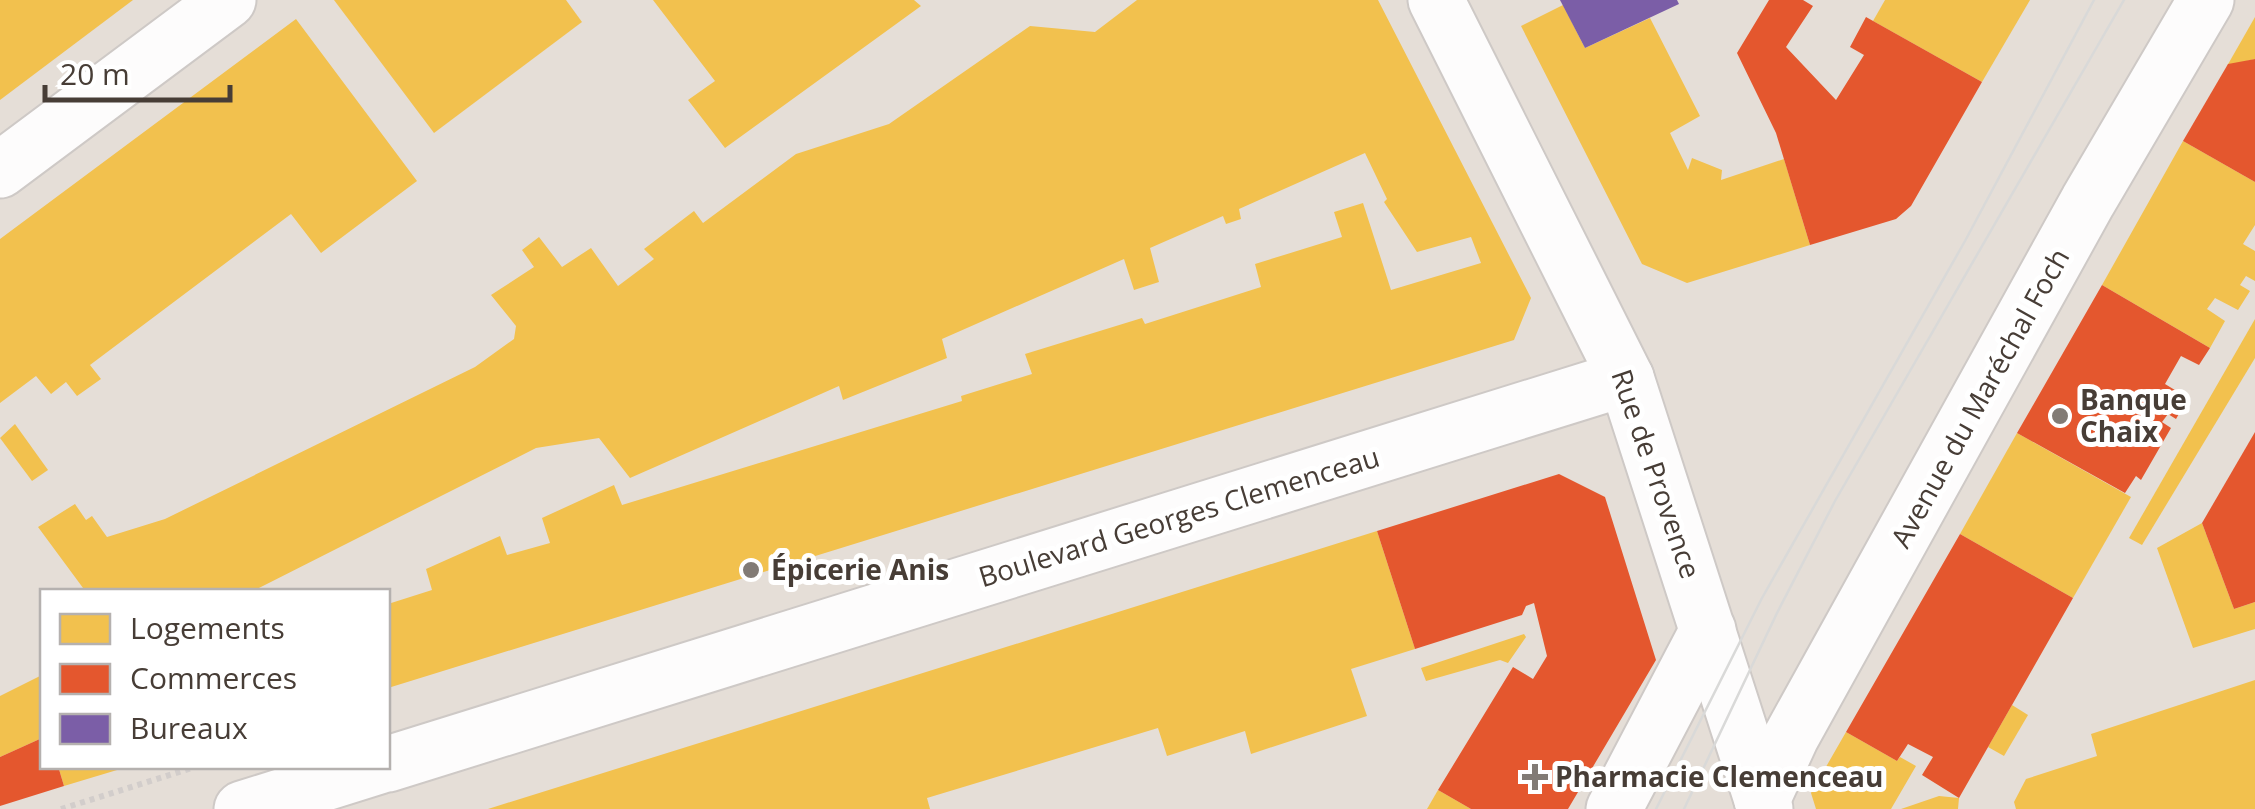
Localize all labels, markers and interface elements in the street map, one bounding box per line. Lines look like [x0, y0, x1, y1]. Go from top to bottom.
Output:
scale bar [45, 40, 230, 102]
text: 20 m [60, 53, 130, 94]
street label: Avenue du Maréchal Foch [1881, 241, 2077, 554]
street label: Rue de Provence [1603, 364, 1711, 583]
place label: Banque Chaix [2080, 380, 2187, 450]
marker: Banque Chaix [2049, 405, 2071, 427]
street label: Boulevard Georges Clemenceau [974, 437, 1384, 595]
place label: Épicerie Anis [771, 550, 949, 588]
marker: Épicerie Anis [740, 559, 762, 581]
legend [40, 589, 390, 769]
text: Logements [130, 607, 285, 648]
text: Commerces [130, 657, 297, 698]
text: Bureaux [130, 707, 248, 748]
place label: Pharmacie Clemenceau [1555, 757, 1883, 795]
marker: Pharmacie Clemenceau [1524, 766, 1546, 788]

